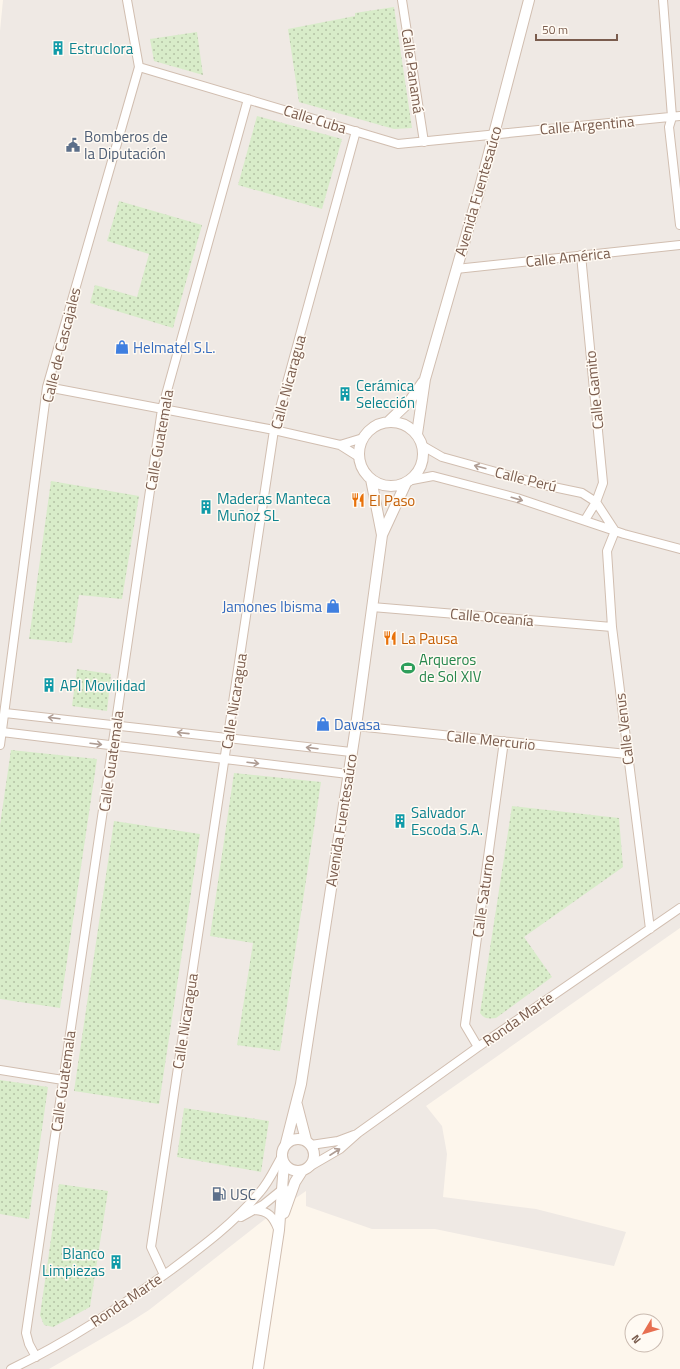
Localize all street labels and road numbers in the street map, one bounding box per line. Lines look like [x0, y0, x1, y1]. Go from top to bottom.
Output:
street label: Calle Panamá [396, 27, 430, 115]
street label: Calle Cuba [281, 99, 350, 140]
street label: Calle Argentina [539, 109, 636, 141]
street label: Avenida Fuentesaúco [448, 123, 508, 259]
street label: Calle América [524, 241, 612, 273]
street label: Calle de Cascajales [36, 285, 86, 405]
street label: Calle Nicaragua [264, 332, 312, 432]
street label: Calle Gamito [578, 349, 610, 431]
street label: Calle Guatemala [139, 387, 179, 492]
street label: Calle Perú [493, 460, 559, 498]
street label: Calle Oceanía [449, 602, 535, 632]
street label: Calle Nicaragua [215, 651, 253, 751]
street label: Calle Venus [608, 692, 640, 766]
street label: Calle Guatemala [93, 708, 130, 813]
street label: Calle Mercurio [445, 724, 537, 756]
street label: Avenida Fuentesaúco [319, 752, 363, 888]
street label: Calle Saturno [466, 853, 500, 939]
street label: Calle Nicaragua [166, 971, 204, 1071]
street label: Ronda Marte [478, 986, 558, 1052]
street label: Calle Guatemala [45, 1028, 82, 1133]
street label: Ronda Marte [86, 1268, 166, 1332]

